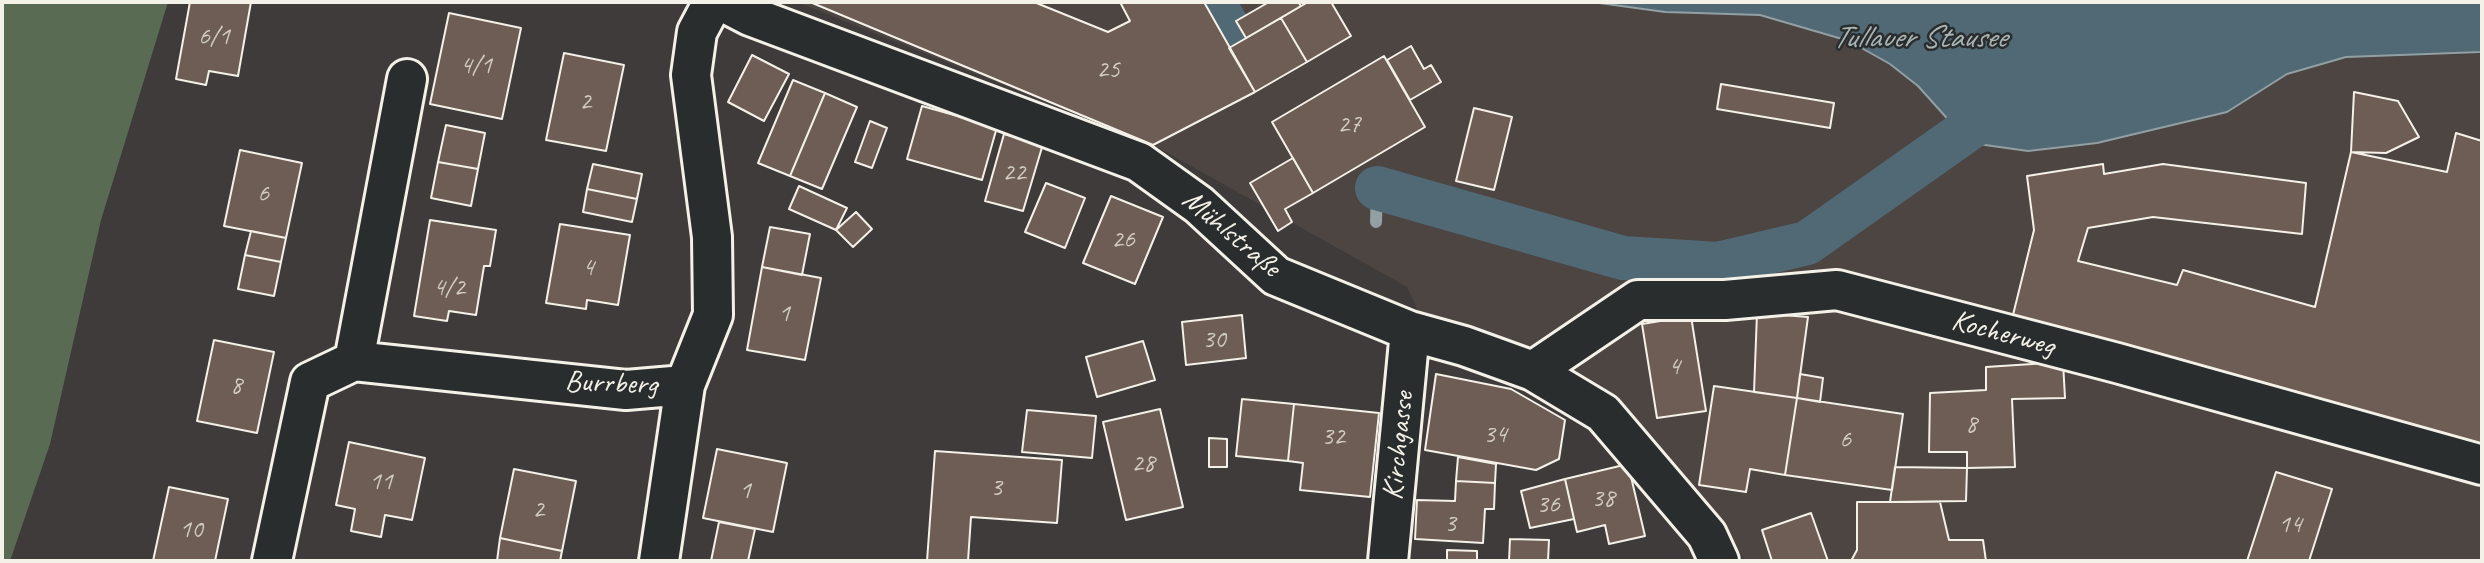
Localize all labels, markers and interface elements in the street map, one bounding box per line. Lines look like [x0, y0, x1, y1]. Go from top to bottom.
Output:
water label: Tullauer Stausee [1832, 20, 2006, 58]
house number: 6/1 [198, 21, 230, 53]
house number: 4/1 [460, 50, 492, 82]
house number: 25 [1096, 54, 1120, 86]
house number: 2 [579, 86, 591, 118]
house number: 27 [1337, 109, 1361, 141]
house number: 22 [1002, 157, 1026, 189]
house number: 6 [257, 178, 269, 210]
street label: Mühlstraße [1174, 182, 1288, 286]
house number: 26 [1111, 224, 1135, 256]
house number: 4 [582, 252, 594, 284]
house number: 4/2 [433, 272, 465, 304]
house number: 1 [778, 298, 790, 330]
street label: Kocherweg [1948, 303, 2058, 365]
house number: 30 [1202, 324, 1226, 356]
house number: 4 [1668, 351, 1680, 383]
street label: Burrberg [564, 364, 658, 404]
house number: 8 [230, 370, 242, 402]
street label: Kirchgasse [1375, 390, 1423, 502]
house number: 8 [1965, 409, 1977, 441]
house number: 34 [1483, 419, 1507, 451]
house number: 32 [1321, 421, 1345, 453]
house number: 6 [1839, 424, 1851, 456]
house number: 28 [1131, 448, 1155, 480]
house number: 11 [369, 466, 393, 498]
house number: 3 [990, 472, 1002, 504]
house number: 1 [739, 475, 751, 507]
house number: 38 [1591, 483, 1615, 515]
house number: 36 [1536, 489, 1560, 521]
house number: 2 [532, 494, 544, 526]
house number: 3 [1444, 508, 1456, 540]
house number: 14 [2278, 509, 2302, 541]
house number: 10 [179, 514, 203, 546]

